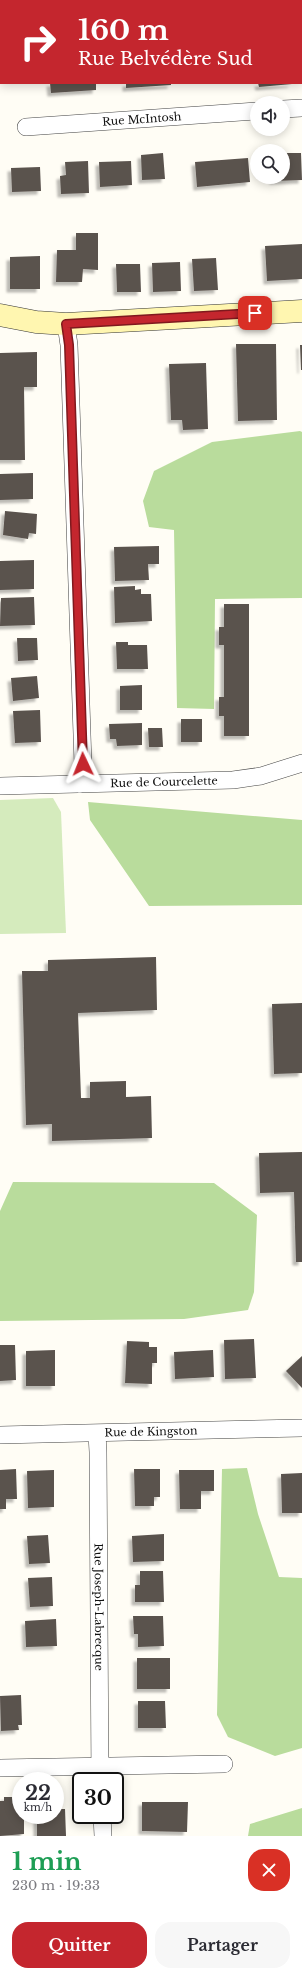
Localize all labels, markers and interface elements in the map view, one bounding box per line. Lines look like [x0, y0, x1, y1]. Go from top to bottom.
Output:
text: 160 m [78, 13, 169, 48]
icon: right [12, 16, 64, 68]
text: Rue Belvédère Sud [78, 48, 253, 70]
map controls [250, 96, 290, 184]
button: sound [250, 96, 290, 136]
street label: Rue McIntosh [102, 109, 182, 129]
button: search [250, 144, 290, 184]
pin [238, 296, 272, 330]
icon: arrive [244, 302, 266, 324]
position arrow [62, 743, 104, 785]
street label: Rue de Courcelette [110, 773, 218, 790]
street label: Rue de Kingston [104, 1423, 198, 1440]
street label: Rue Joseph-Labrecque [92, 1543, 106, 1671]
speed limit sign: 30 [72, 1772, 124, 1824]
text: 22 [25, 1781, 51, 1805]
text: km/h [24, 1801, 52, 1814]
text: 1 min [12, 1847, 82, 1876]
button: close [248, 1849, 290, 1891]
text: 230 m · 19:33 [12, 1877, 100, 1894]
button: Quitter [12, 1922, 147, 1968]
button: Partager [155, 1922, 290, 1968]

